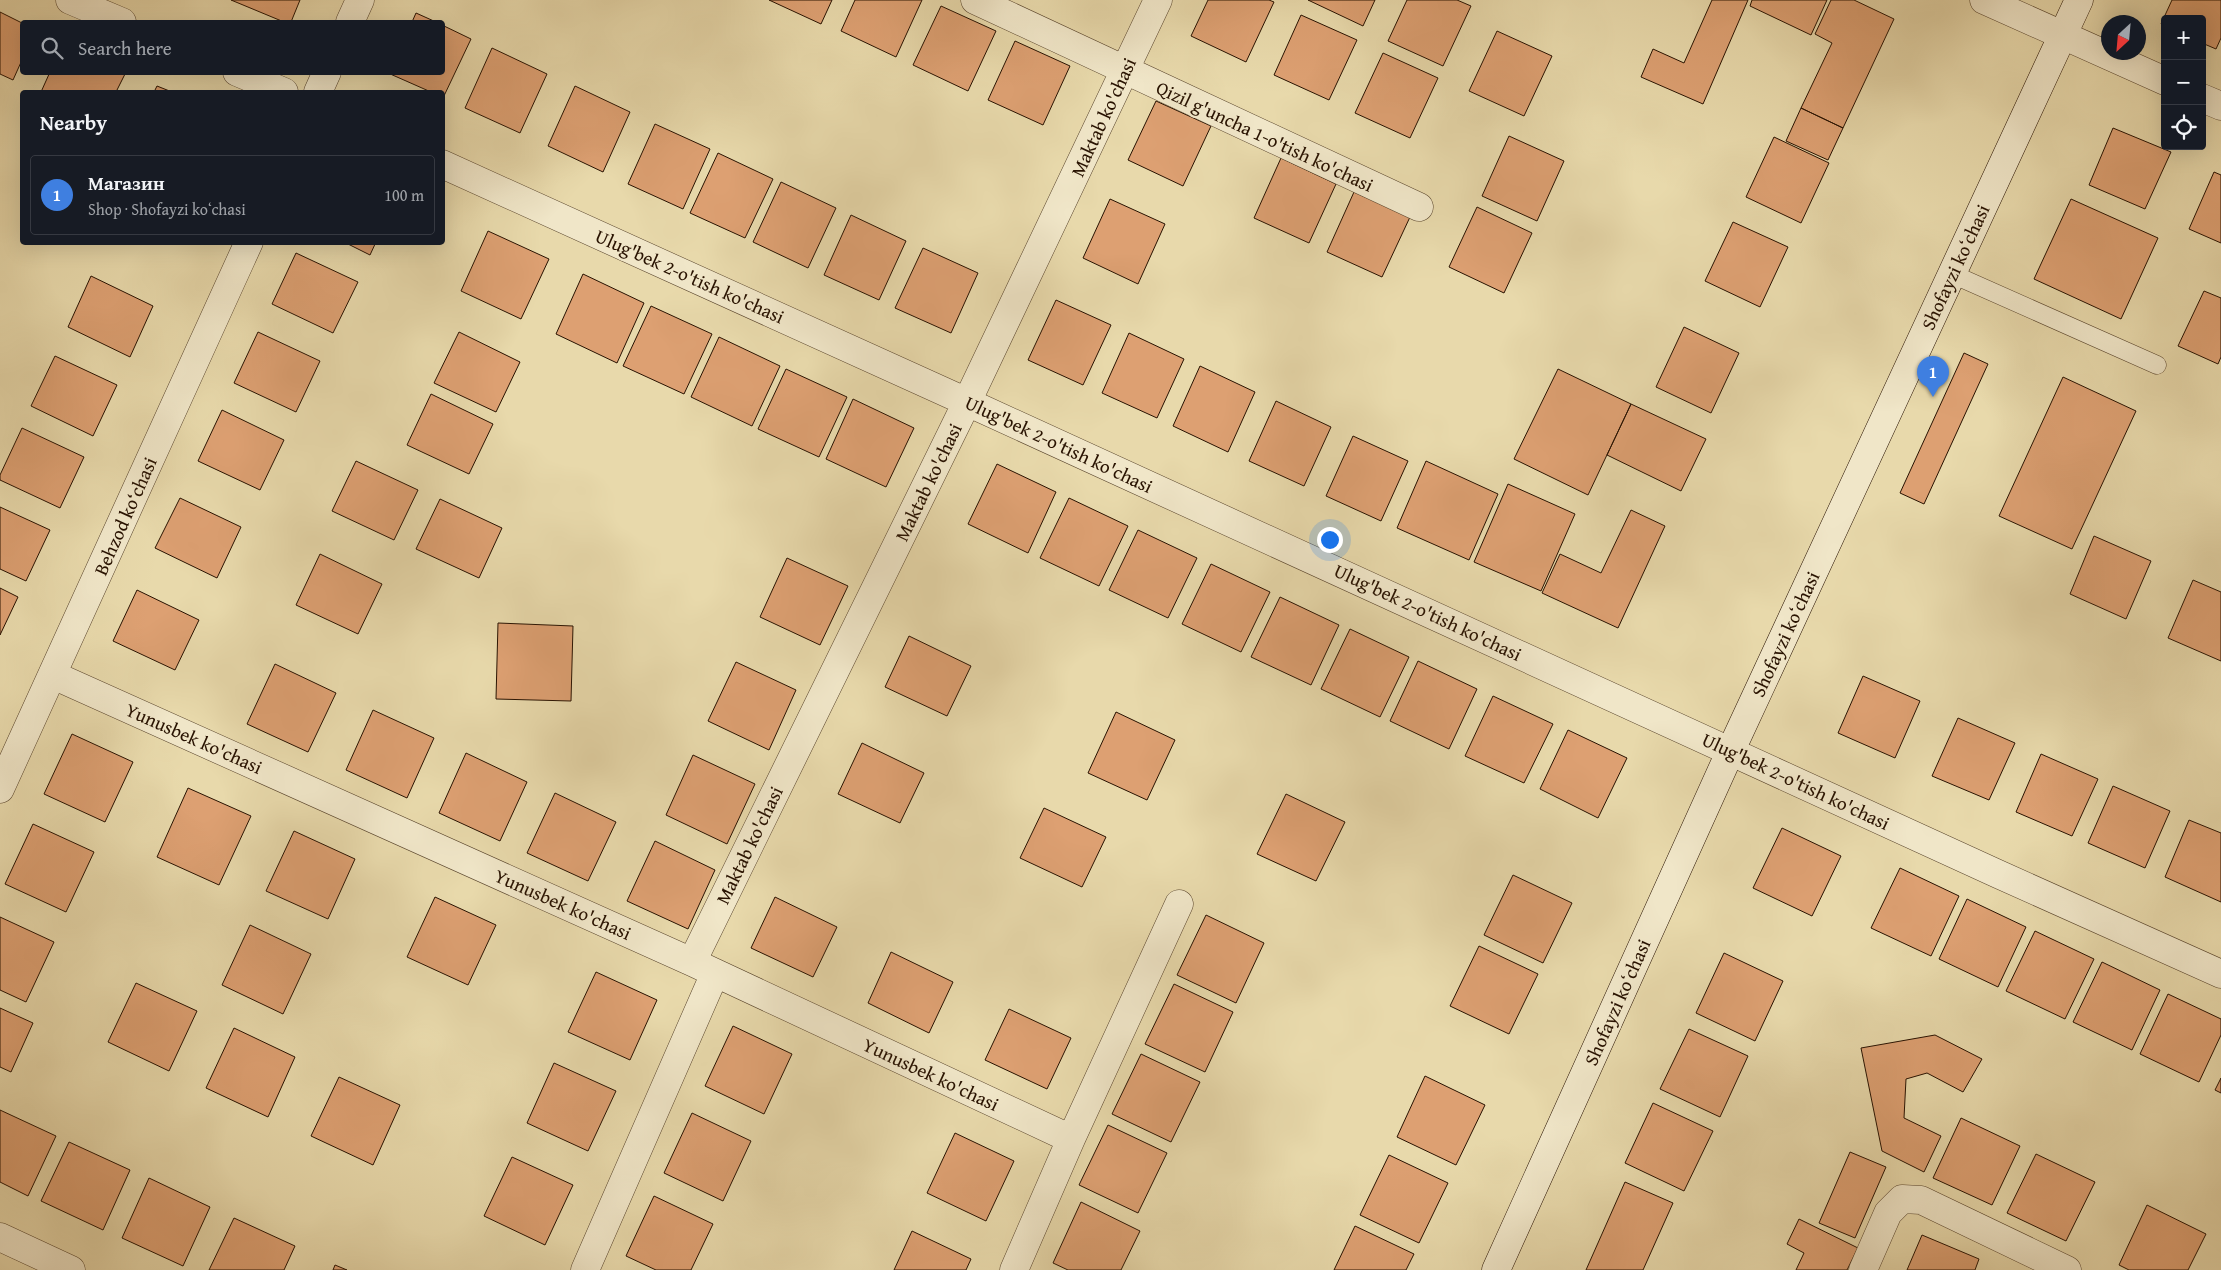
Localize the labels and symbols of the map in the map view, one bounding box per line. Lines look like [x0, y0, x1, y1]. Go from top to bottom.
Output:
north arrow [2101, 15, 2146, 60]
street label: Maktab ko'chasi [1063, 53, 1143, 181]
street label: Qizil g'uncha 1-o'tish ko'chasi [1152, 73, 1378, 199]
street label: Shofayzi koʻchasi [1914, 200, 1996, 334]
street label: Ulug'bek 2-o'tish ko'chasi [591, 222, 789, 330]
pin: 1 [1917, 356, 1949, 397]
street label: Ulug'bek 2-o'tish ko'chasi [961, 388, 1157, 500]
street label: Maktab ko'chasi [887, 418, 969, 546]
street label: Behzod ko‘chasi [86, 452, 164, 580]
your location [1317, 527, 1343, 553]
street label: Ulug'bek 2-o'tish ko'chasi [1330, 556, 1526, 668]
street label: Shofayzi koʻchasi [1744, 567, 1826, 701]
street label: Yunusbek ko'chasi [121, 695, 267, 781]
street label: Ulug'bek 2-o'tish ko'chasi [1698, 725, 1894, 837]
street label: Maktab ko'chasi [708, 781, 790, 909]
street label: Yunusbek ko'chasi [490, 861, 636, 947]
street label: Shofayzi koʻchasi [1577, 934, 1657, 1070]
street label: Yunusbek ko'chasi [858, 1030, 1004, 1118]

